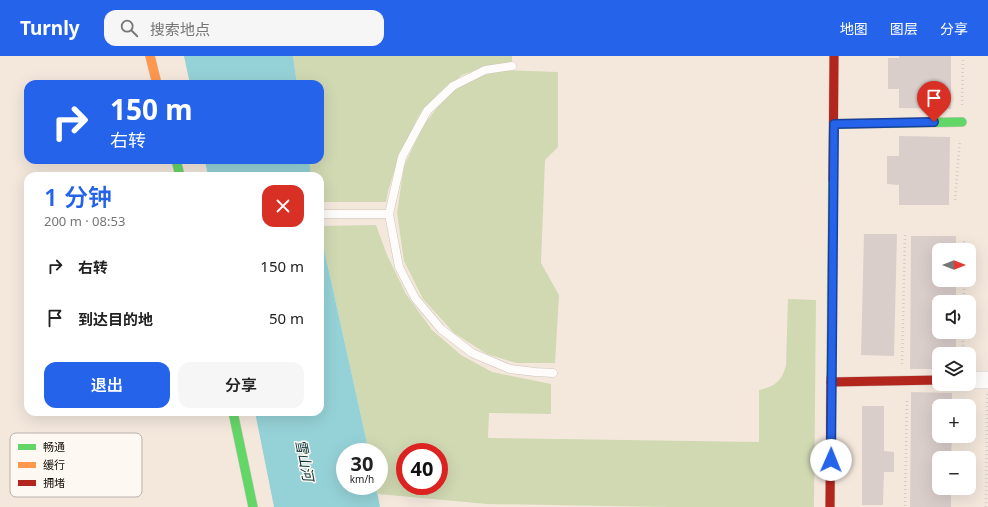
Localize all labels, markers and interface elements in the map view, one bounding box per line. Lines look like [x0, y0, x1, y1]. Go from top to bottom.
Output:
search box [104, 10, 384, 46]
text: Turnly [20, 15, 80, 41]
icon: search [118, 17, 140, 39]
text: 搜索地点 [150, 19, 210, 39]
text: 地图 [840, 19, 868, 38]
text: 图层 [890, 19, 918, 38]
text: 分享 [940, 19, 968, 38]
pin [917, 81, 951, 122]
icon: arrive [923, 87, 945, 109]
text: 150 m [110, 90, 193, 128]
icon: right [44, 96, 96, 148]
text: 右转 [110, 128, 146, 152]
text: 1 分钟 [44, 180, 112, 213]
button: close [262, 185, 304, 227]
text: 200 m · 08:53 [44, 212, 125, 230]
north arrow [932, 243, 976, 287]
map controls [932, 243, 976, 495]
icon: right [44, 255, 66, 277]
text: 150 m [260, 256, 304, 276]
text: 右转 [78, 257, 108, 277]
button: sound [932, 295, 976, 339]
icon: arrive [44, 307, 66, 329]
text: 50 m [269, 308, 304, 328]
text: 到达目的地 [78, 309, 153, 329]
button: layers [932, 347, 976, 391]
button: 退出 [44, 362, 170, 408]
button: 分享 [178, 362, 304, 408]
button: + [932, 399, 976, 443]
legend [10, 433, 142, 497]
water label: 雪山河 [292, 438, 319, 485]
text: 畅通 [43, 439, 65, 454]
position arrow [810, 439, 852, 481]
speed limit sign: 40 [396, 443, 448, 495]
text: 30 [351, 450, 373, 477]
button: − [932, 451, 976, 495]
text: 缓行 [43, 457, 65, 472]
text: km/h [350, 472, 374, 486]
text: 拥堵 [43, 475, 65, 490]

